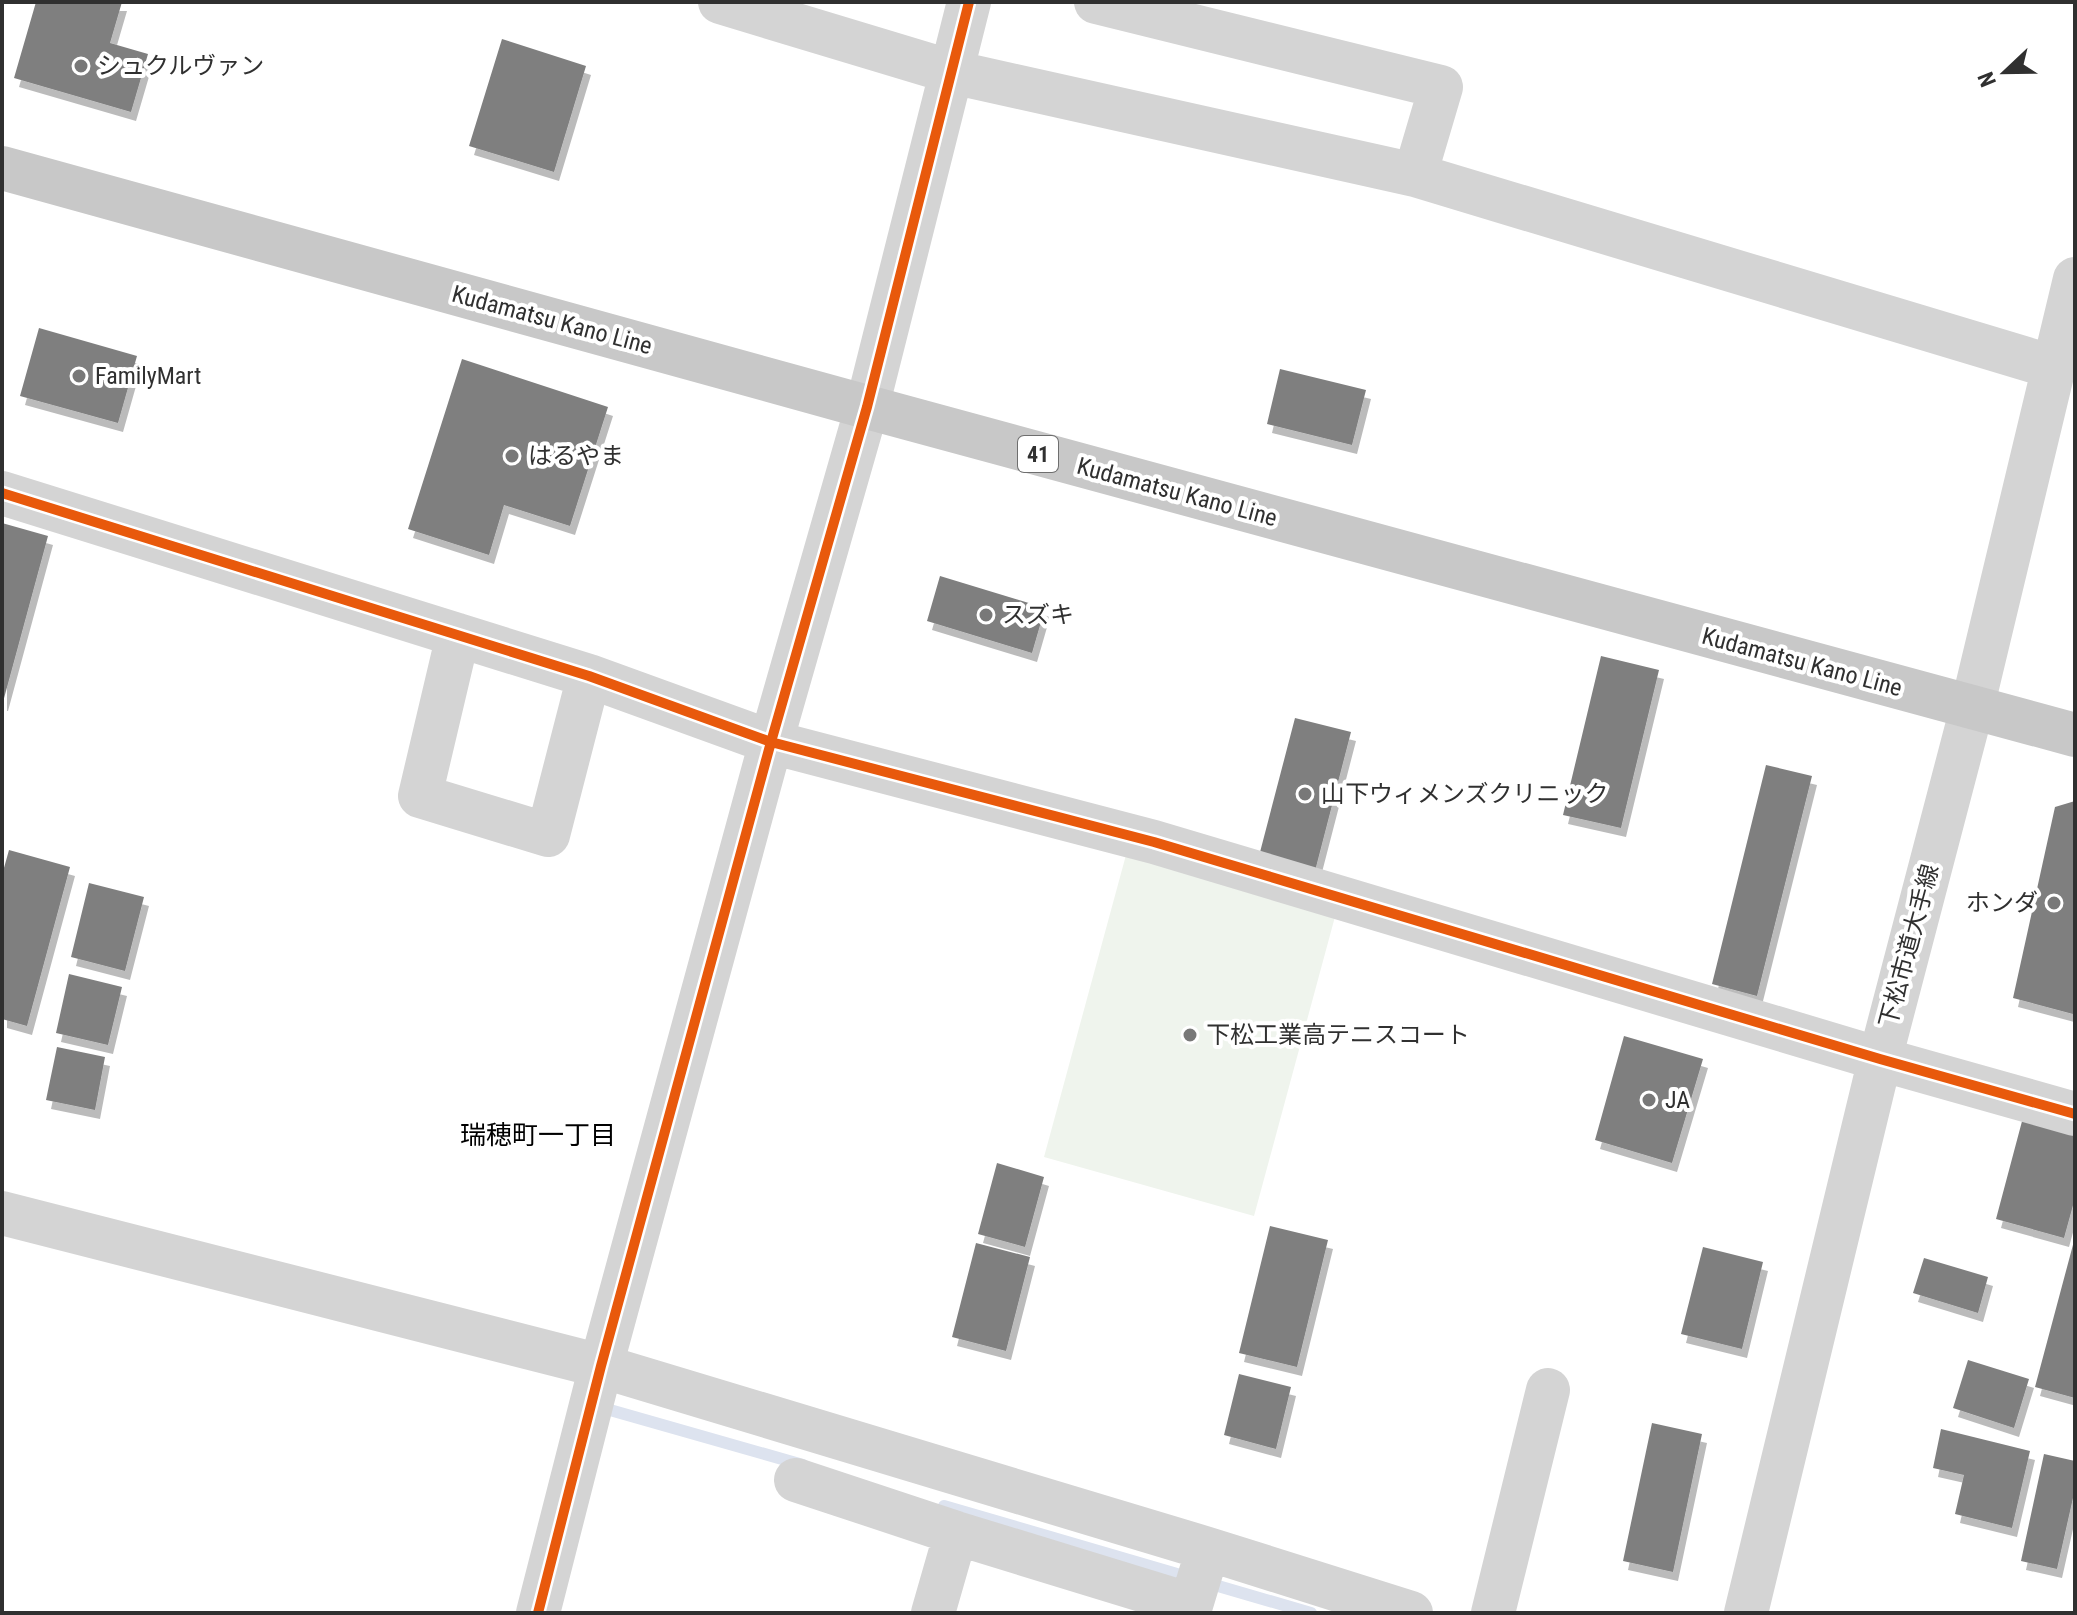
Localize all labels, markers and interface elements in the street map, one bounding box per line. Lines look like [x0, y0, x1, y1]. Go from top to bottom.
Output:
north arrow [1965, 32, 2045, 112]
place label: シュクルヴァン [97, 52, 264, 80]
marker: シュクルヴァン [72, 57, 90, 75]
text: N [1973, 68, 2001, 90]
street label: Kudamatsu Kano Line [449, 280, 655, 360]
place label: FamilyMart [95, 362, 201, 390]
marker: FamilyMart [70, 367, 88, 385]
road number: 41 [1018, 436, 1058, 472]
place label: はるやま [528, 442, 624, 470]
marker: はるやま [503, 447, 521, 465]
street label: Kudamatsu Kano Line [1074, 452, 1280, 532]
place label: スズキ [1002, 601, 1074, 629]
marker: スズキ [977, 606, 995, 624]
street label: Kudamatsu Kano Line [1699, 622, 1905, 702]
place label: 山下ウィメンズクリニック [1321, 780, 1609, 808]
marker: 山下ウィメンズクリニック [1296, 785, 1314, 803]
street label: 下松市道大手線 [1874, 861, 1944, 1031]
place label: ホンダ [1966, 889, 2038, 917]
marker: ホンダ [2045, 894, 2063, 912]
place label: 下松工業高テニスコート [1206, 1021, 1470, 1049]
marker: 下松工業高テニスコート [1181, 1026, 1199, 1044]
place label: JA [1665, 1086, 1690, 1114]
marker: JA [1640, 1091, 1658, 1109]
district label: 瑞穂町一丁目 [460, 1120, 616, 1150]

